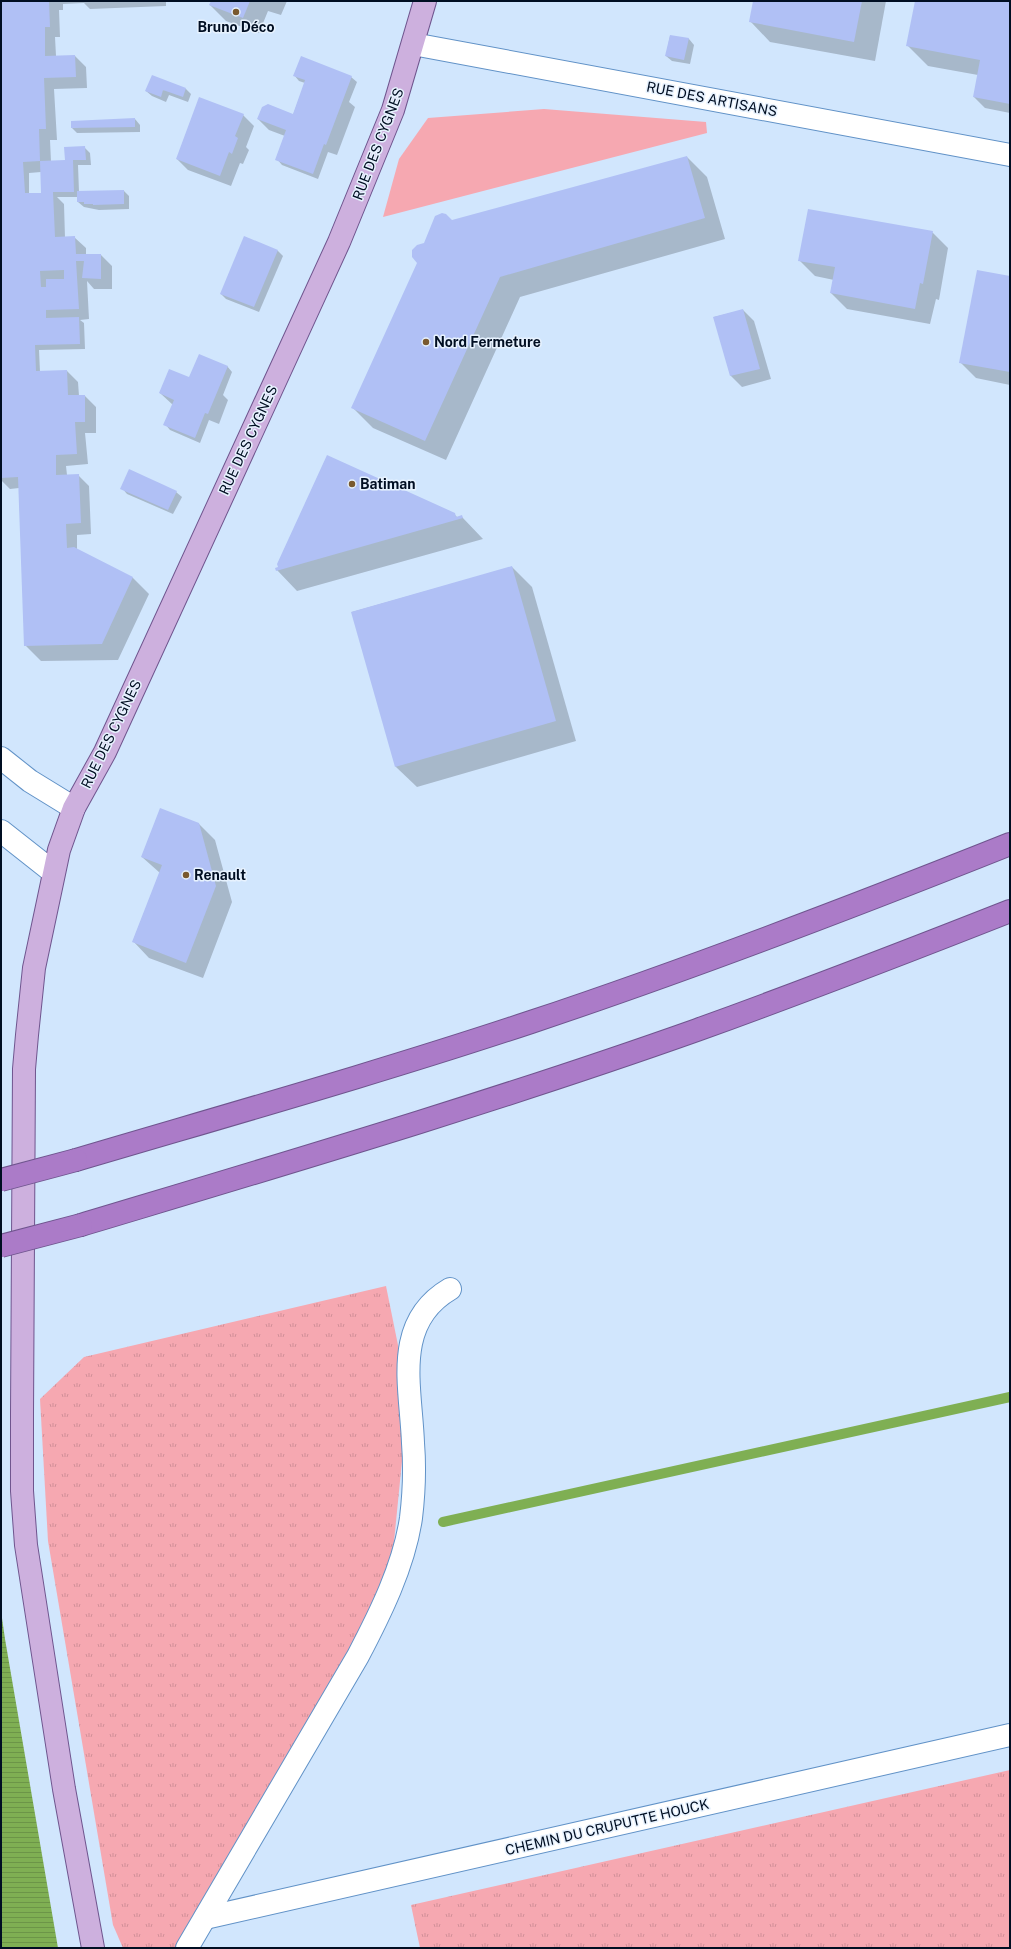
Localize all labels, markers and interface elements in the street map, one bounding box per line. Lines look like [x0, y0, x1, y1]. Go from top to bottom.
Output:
marker: Bruno Déco [231, 7, 241, 17]
place label: Bruno Déco [197, 19, 275, 35]
street label: RUE DES ARTISANS [645, 78, 779, 120]
street label: RUE DES CYGNES [349, 86, 407, 202]
place label: Nord Fermeture [434, 334, 541, 350]
marker: Nord Fermeture [421, 337, 431, 347]
street label: RUE DES CYGNES [216, 383, 280, 497]
place label: Batiman [360, 476, 416, 492]
marker: Batiman [347, 479, 357, 489]
street label: RUE DES CYGNES [78, 677, 144, 791]
place label: Renault [194, 867, 246, 883]
marker: Renault [181, 870, 191, 880]
street label: CHEMIN DU CRUPUTTE HOUCK [504, 1796, 711, 1858]

